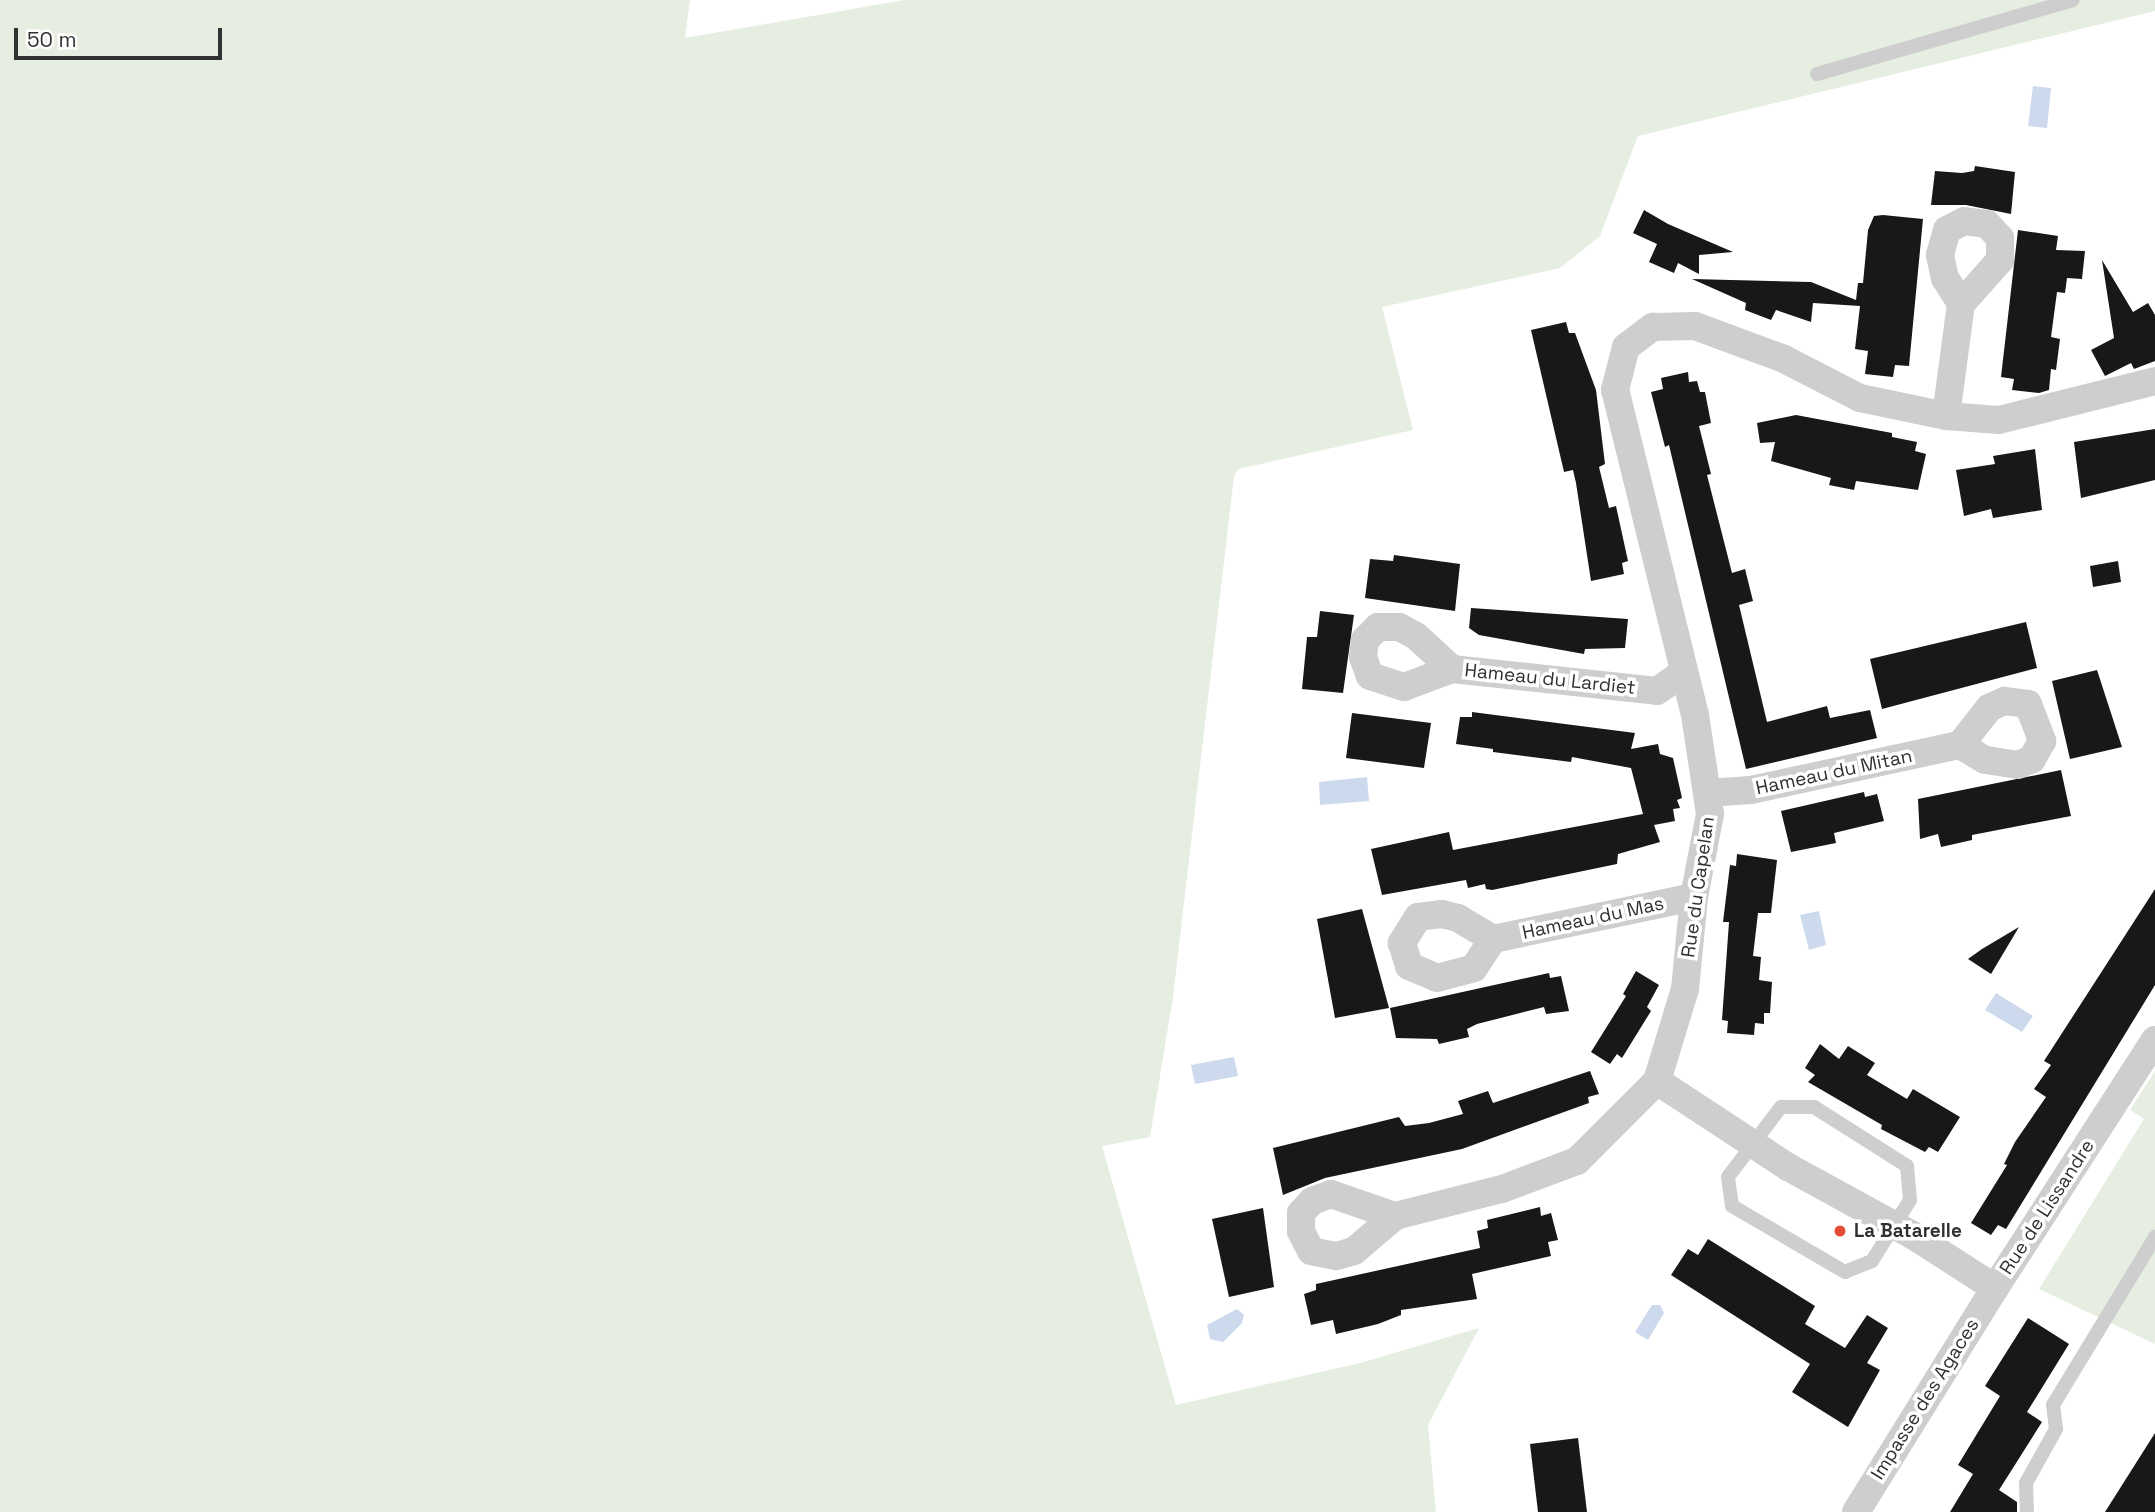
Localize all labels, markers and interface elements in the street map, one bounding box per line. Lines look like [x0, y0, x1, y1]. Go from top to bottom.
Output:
scale bar [18, 14, 226, 58]
text: 50 m [27, 26, 77, 53]
street label: Hameau du Lardiet [1464, 659, 1636, 699]
street label: Hameau du Mitan [1754, 744, 1914, 800]
street label: Rue du Capelan [1677, 815, 1719, 959]
street label: Hameau du Mas [1520, 892, 1666, 944]
street label: Rue de Lissandre [1995, 1135, 2099, 1279]
place label: La Batarelle [1854, 1220, 1962, 1242]
marker: La Batarelle [1832, 1223, 1848, 1239]
street label: Impasse des Agaces [1866, 1314, 1984, 1484]

